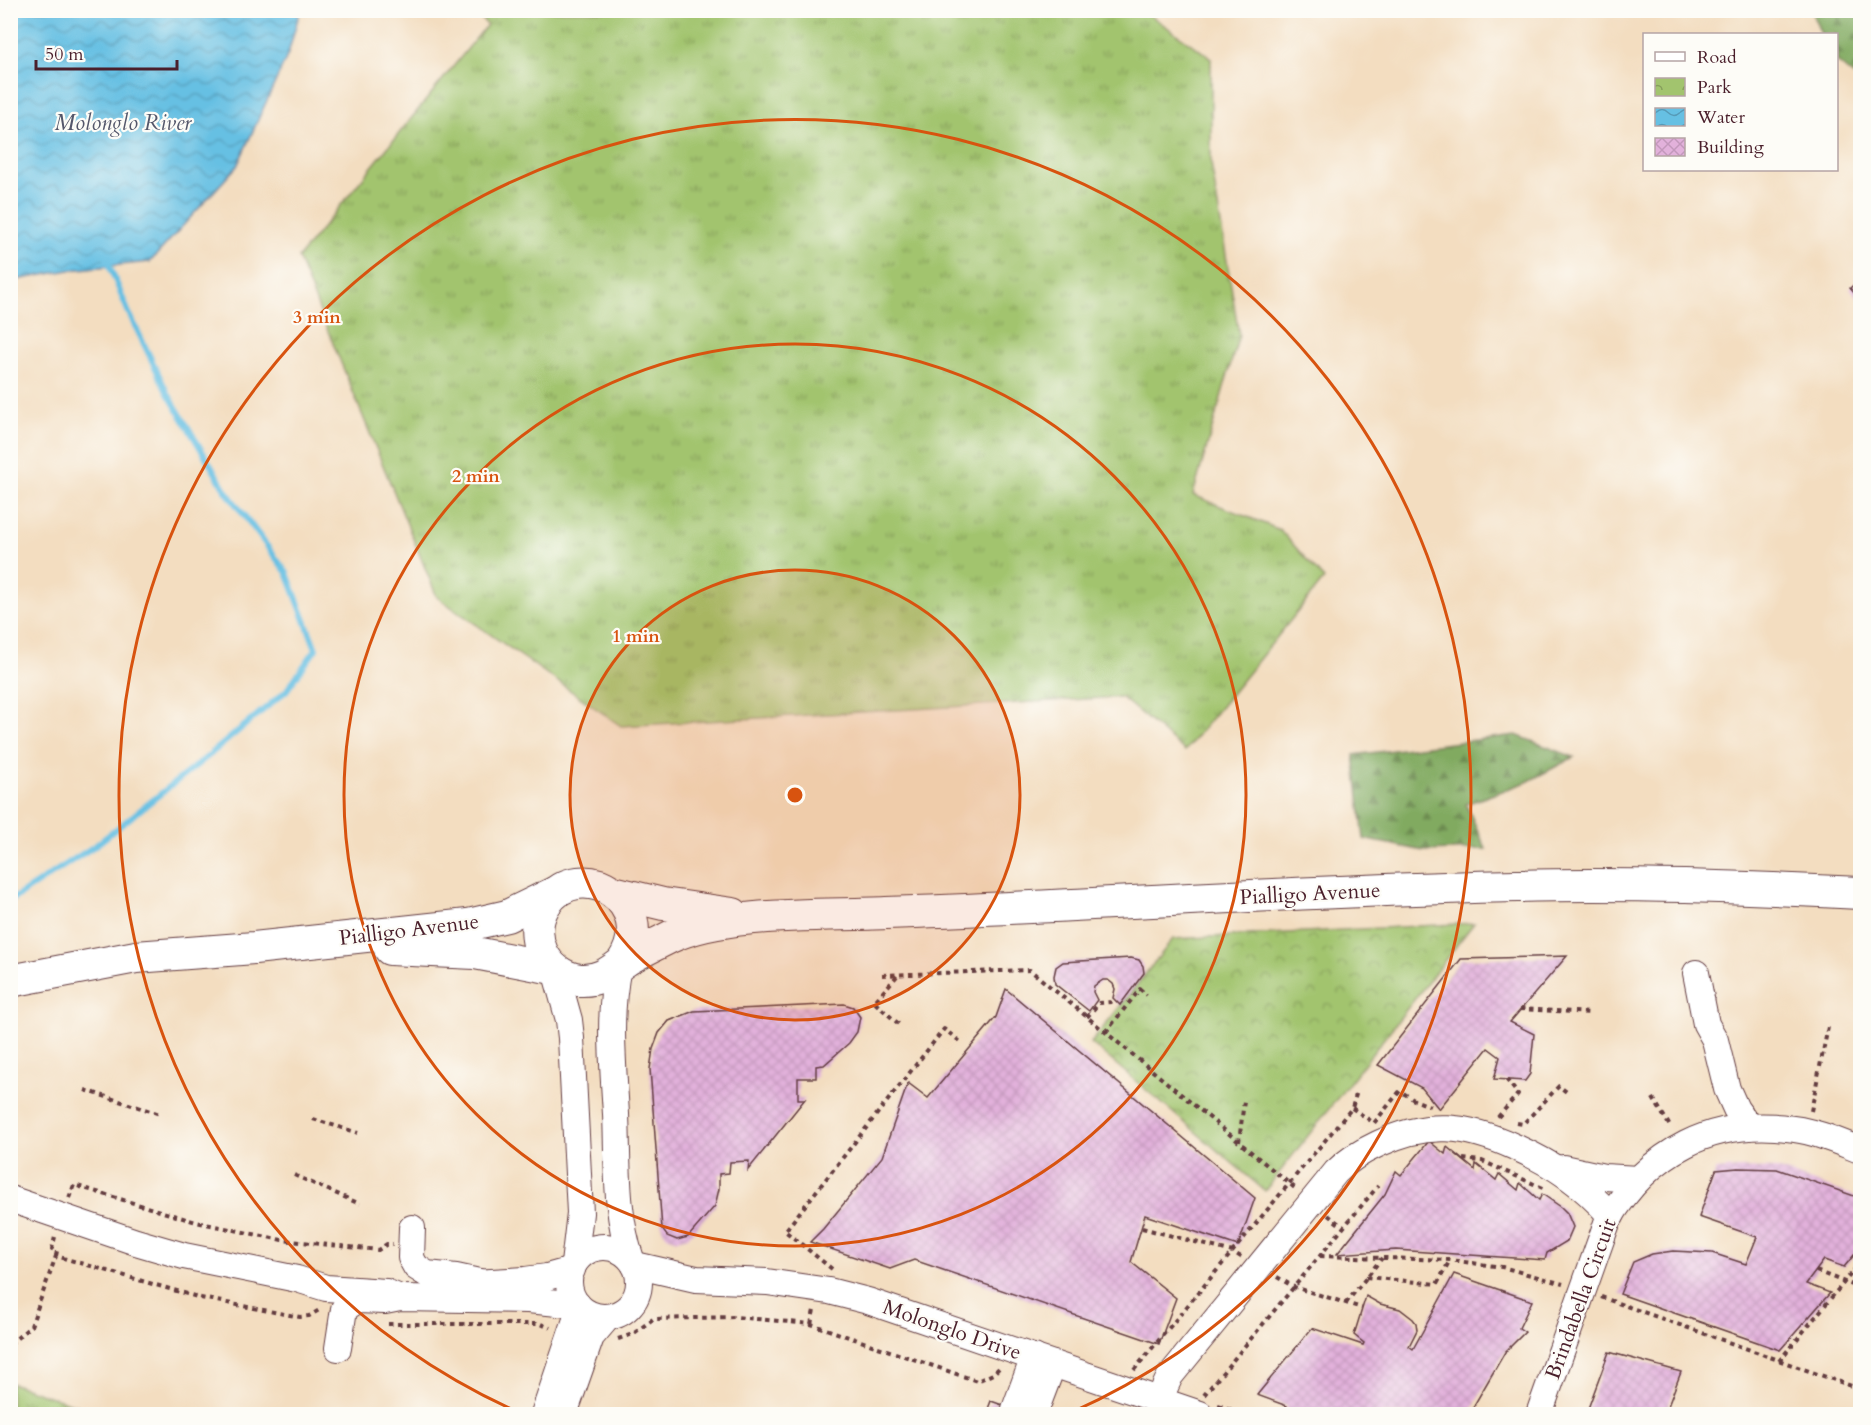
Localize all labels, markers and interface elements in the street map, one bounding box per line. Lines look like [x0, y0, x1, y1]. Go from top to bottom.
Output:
scale bar [36, 33, 177, 71]
legend [1643, 33, 1838, 171]
text: 50 m [45, 42, 84, 67]
text: Road [1697, 45, 1737, 70]
text: Park [1697, 75, 1732, 100]
text: Water [1696, 105, 1746, 130]
water label: Molonglo River [54, 108, 192, 138]
text: Building [1697, 135, 1765, 160]
text: 3 min [293, 305, 341, 330]
text: 2 min [452, 464, 500, 489]
text: 1 min [612, 624, 660, 649]
centre of rings [785, 785, 805, 805]
street label: Pialligo Avenue [1239, 876, 1381, 912]
street label: Pialligo Avenue [337, 907, 481, 953]
street label: Brindabella Circuit [1538, 1214, 1624, 1384]
street label: Molonglo Drive [879, 1293, 1025, 1367]

